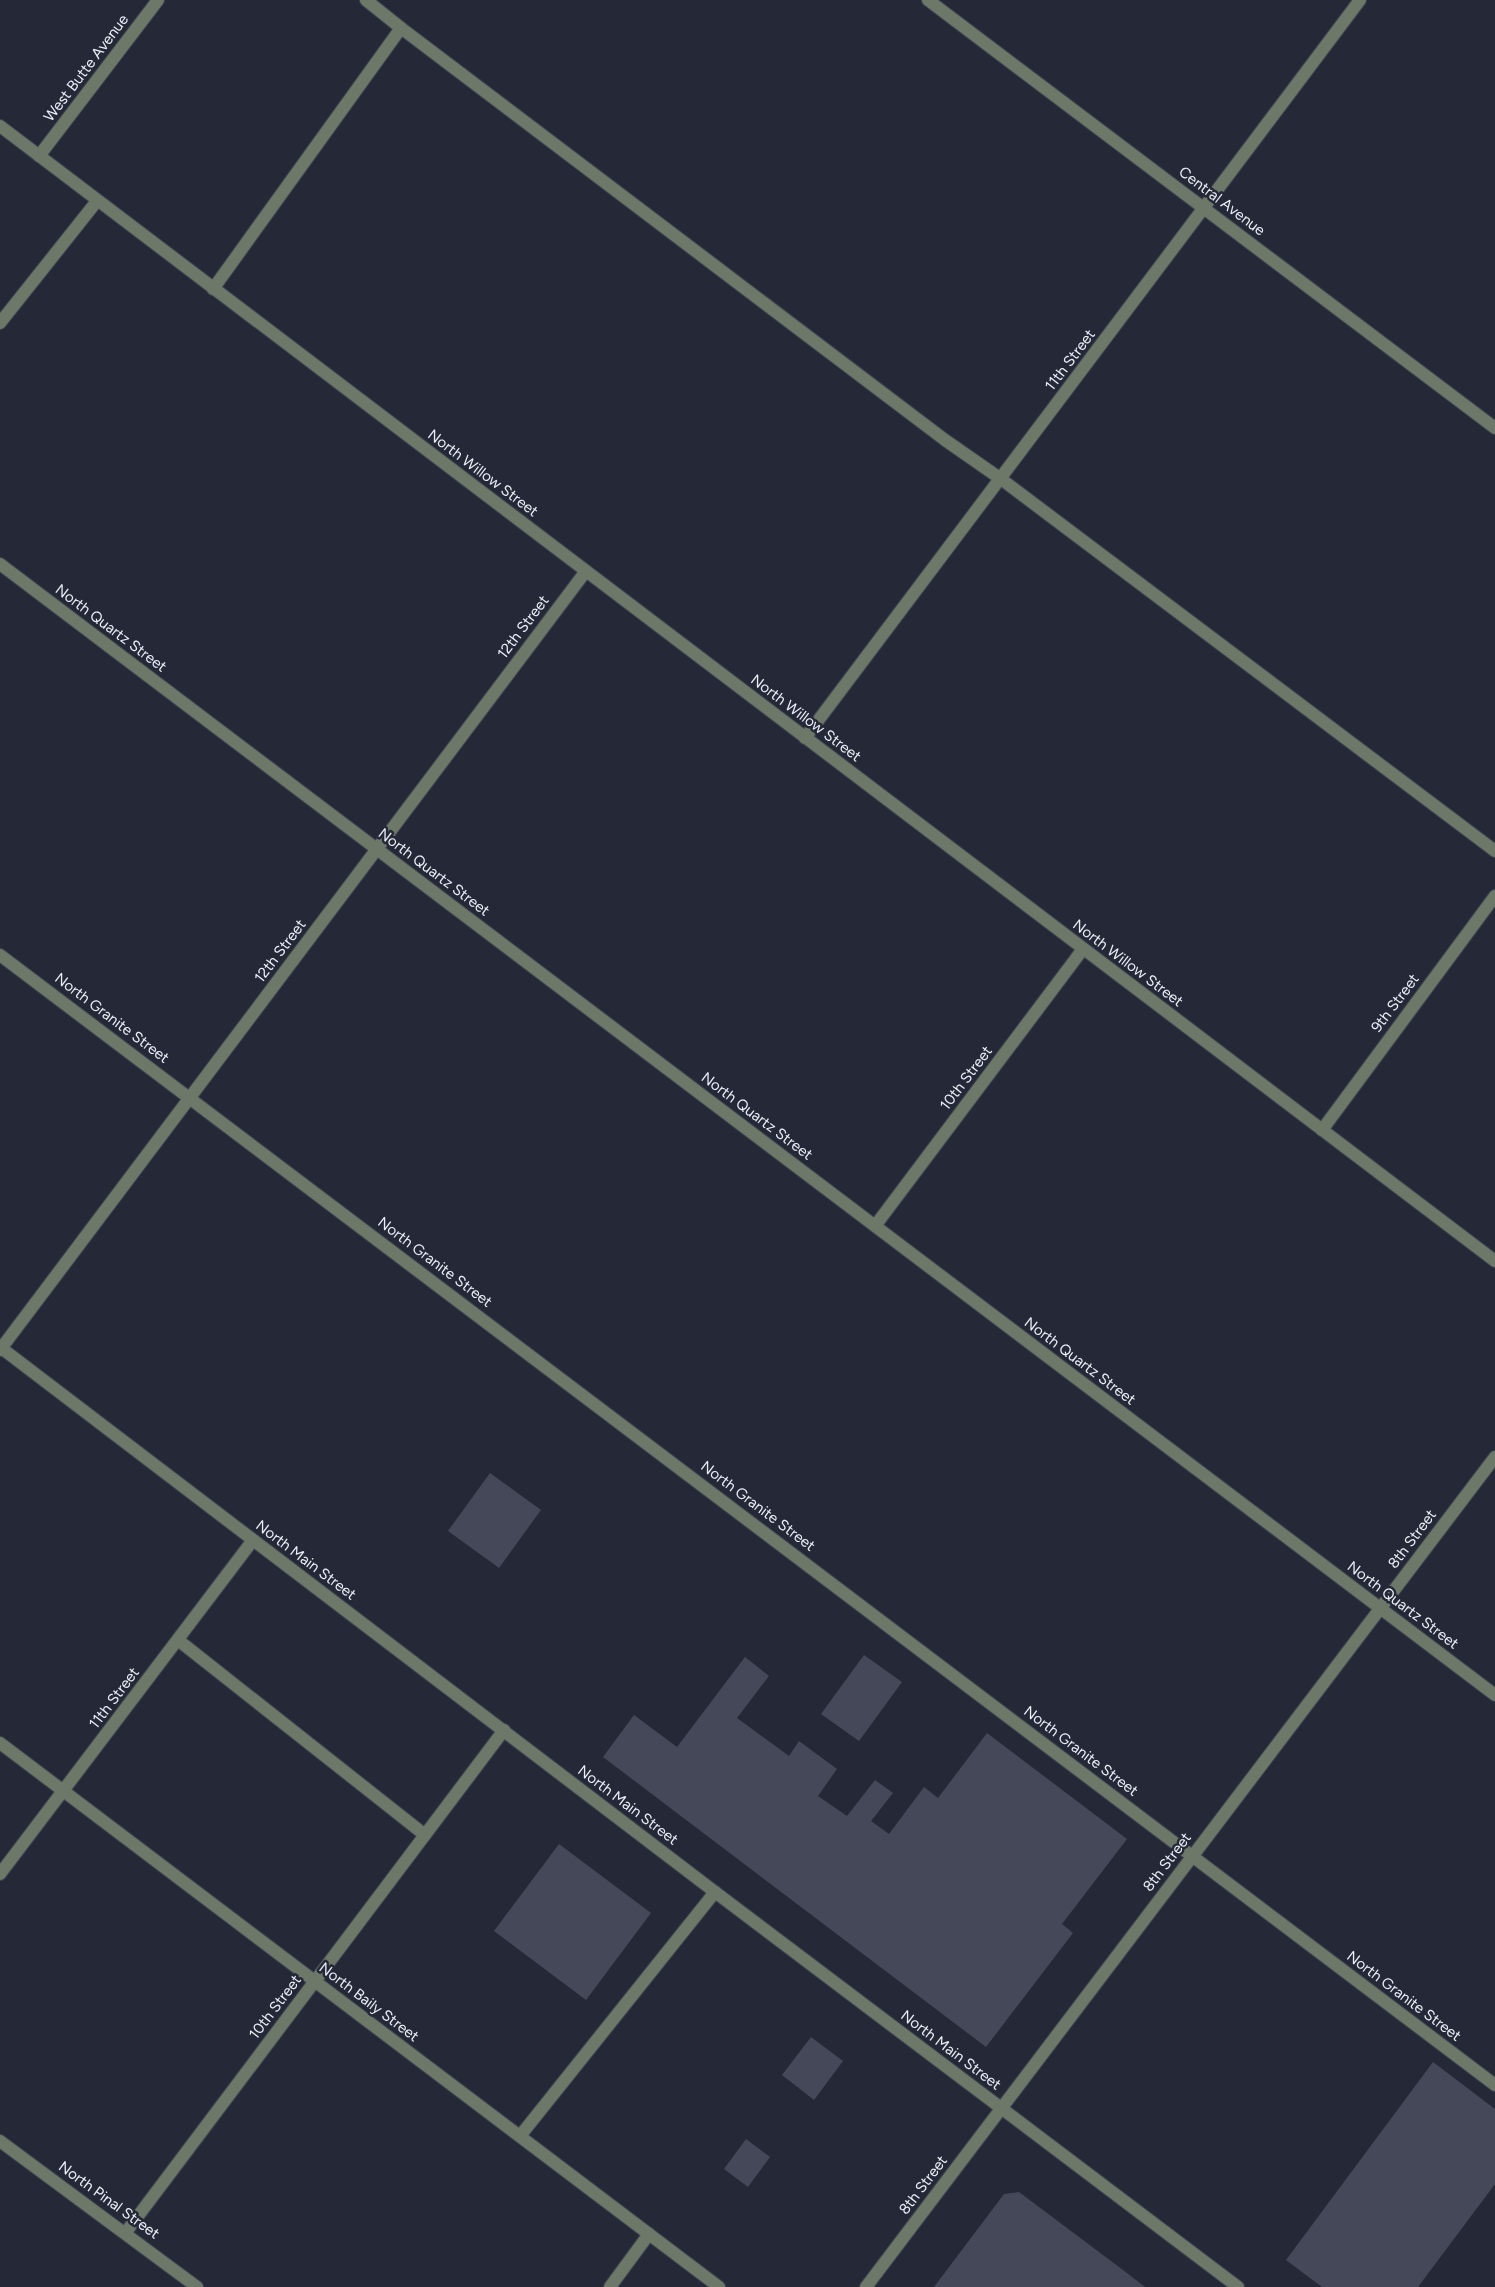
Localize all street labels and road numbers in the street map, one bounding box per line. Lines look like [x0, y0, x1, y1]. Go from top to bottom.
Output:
street label: West Butte Avenue [40, 11, 132, 125]
street label: Central Avenue [1175, 163, 1269, 239]
street label: 11th Street [1041, 326, 1099, 394]
street label: North Willow Street [424, 426, 542, 521]
street label: North Quartz Street [52, 580, 170, 676]
street label: 12th Street [493, 592, 553, 662]
street label: North Willow Street [747, 671, 865, 766]
street label: North Quartz Street [375, 824, 493, 920]
street label: 12th Street [250, 916, 310, 986]
street label: North Willow Street [1069, 916, 1187, 1011]
street label: North Granite Street [51, 969, 173, 1067]
street label: 9th Street [1367, 970, 1423, 1036]
street label: 10th Street [936, 1042, 996, 1114]
street label: North Quartz Street [698, 1068, 816, 1164]
street label: North Granite Street [374, 1213, 496, 1311]
street label: North Quartz Street [1021, 1313, 1139, 1409]
street label: North Granite Street [697, 1457, 819, 1555]
street label: 8th Street [1384, 1506, 1440, 1572]
street label: North Main Street [252, 1516, 360, 1604]
street label: North Quartz Street [1344, 1557, 1462, 1653]
street label: 11th Street [85, 1664, 143, 1732]
street label: North Granite Street [1020, 1702, 1142, 1800]
street label: North Main Street [574, 1761, 682, 1849]
street label: 8th Street [1139, 1829, 1195, 1895]
street label: North Granite Street [1343, 1947, 1465, 2045]
street label: North Baily Street [316, 1959, 423, 2046]
street label: 10th Street [245, 1971, 305, 2043]
street label: North Main Street [897, 2006, 1005, 2094]
street label: 8th Street [895, 2152, 951, 2218]
street label: North Pinal Street [55, 2157, 163, 2243]

